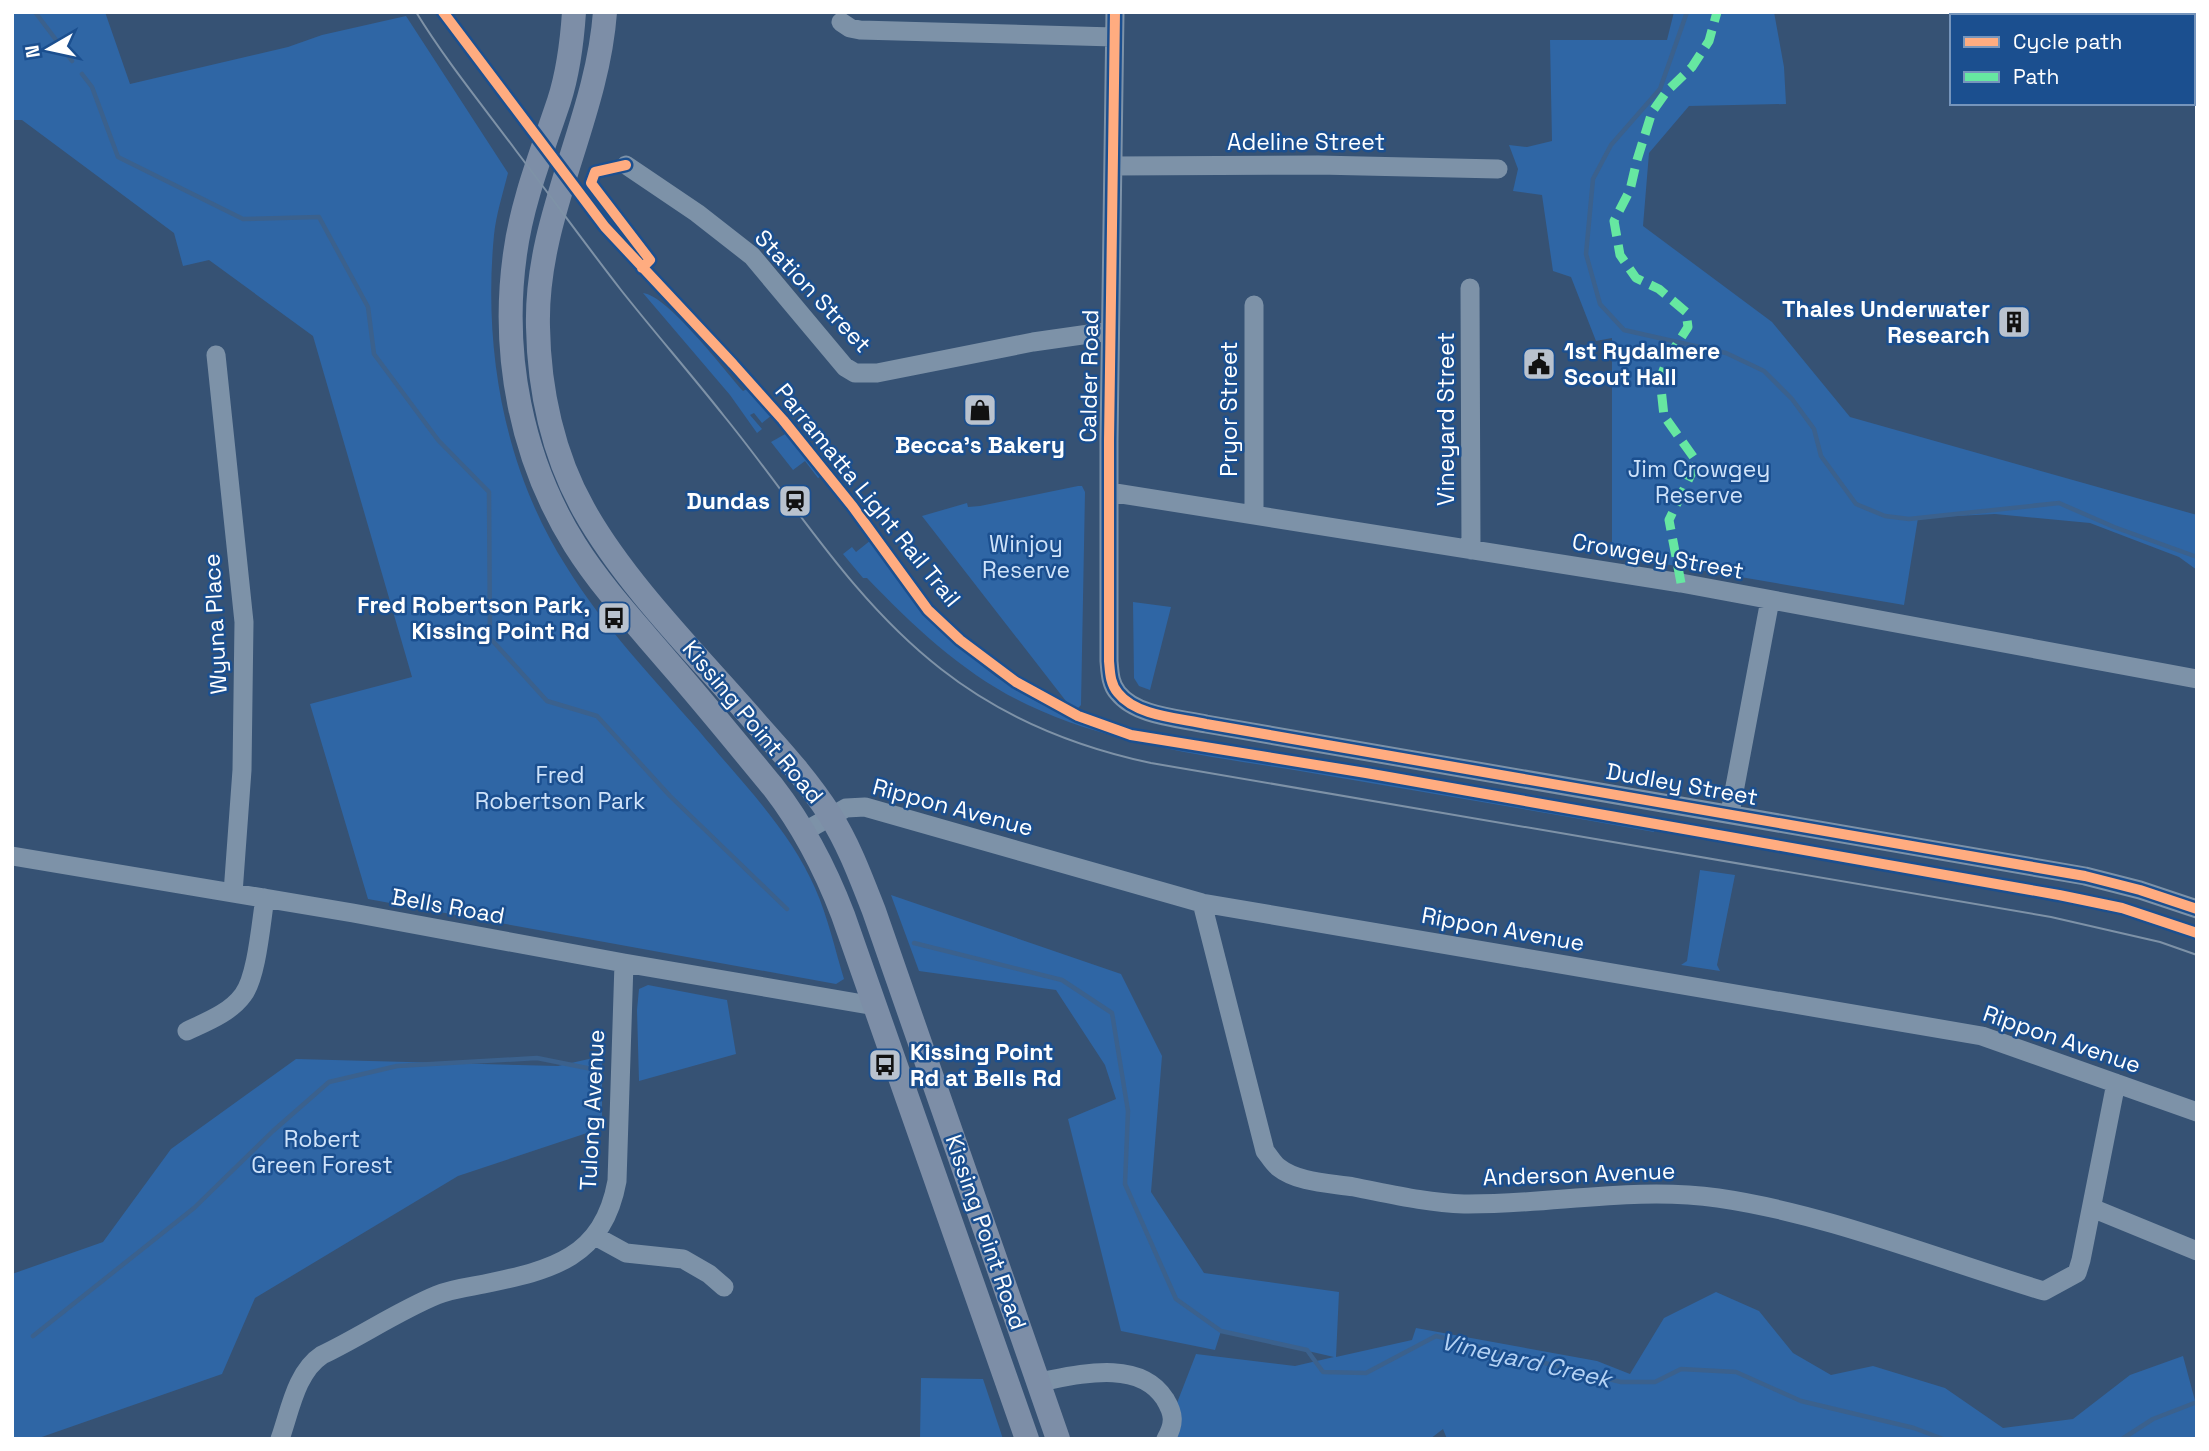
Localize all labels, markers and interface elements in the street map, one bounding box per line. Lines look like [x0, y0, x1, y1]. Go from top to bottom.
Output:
north arrow [14, 14, 84, 84]
legend [1950, 14, 2195, 105]
text: Cycle path [2013, 28, 2122, 55]
text: N [19, 43, 46, 60]
text: Path [2013, 63, 2059, 90]
street label: Adeline Street [1227, 127, 1385, 157]
street label: Station Street [748, 223, 878, 359]
place label: Thales Underwater Research [1782, 294, 1990, 350]
building icon: Thales Underwater Research [1995, 303, 2033, 341]
street label: Calder Road [1073, 309, 1105, 443]
street label: Vineyard Street [1431, 332, 1461, 506]
place label: 1st Rydalmere Scout Hall [1564, 336, 1720, 392]
street label: Pryor Street [1214, 341, 1244, 477]
public building icon: 1st Rydalmere Scout Hall [1520, 345, 1558, 383]
street label: Parramatta Light Rail Trail [768, 377, 968, 613]
shop icon: Becca's Bakery [961, 391, 999, 429]
place label: Becca's Bakery [895, 430, 1065, 460]
park label: Jim Crowgey Reserve [1628, 454, 1770, 510]
station icon: Dundas [776, 482, 814, 520]
place label: Dundas [686, 486, 770, 516]
street label: Crowgey Street [1570, 526, 1746, 586]
park label: Winjoy Reserve [982, 529, 1070, 585]
street label: Wyuna Place [196, 553, 234, 695]
place label: Fred Robertson Park, Kissing Point Rd [357, 590, 590, 646]
bus stop icon: Fred Robertson Park, Kissing Point Rd [595, 599, 633, 637]
street label: Kissing Point Road [676, 634, 830, 810]
street label: Dudley Street [1604, 756, 1760, 812]
park label: Fred Robertson Park [475, 760, 645, 816]
street label: Rippon Avenue [869, 771, 1037, 843]
street label: Bells Road [389, 881, 507, 931]
street label: Rippon Avenue [1419, 900, 1587, 958]
street label: Rippon Avenue [1979, 998, 2145, 1080]
street label: Tulong Avenue [573, 1029, 611, 1191]
place label: Kissing Point Rd at Bells Rd [910, 1037, 1062, 1093]
bus stop icon: Kissing Point Rd at Bells Rd [866, 1046, 904, 1084]
park label: Robert Green Forest [251, 1124, 393, 1180]
street label: Kissing Point Road [939, 1131, 1033, 1333]
street label: Anderson Avenue [1482, 1156, 1676, 1192]
water label: Vineyard Creek [1438, 1325, 1617, 1395]

